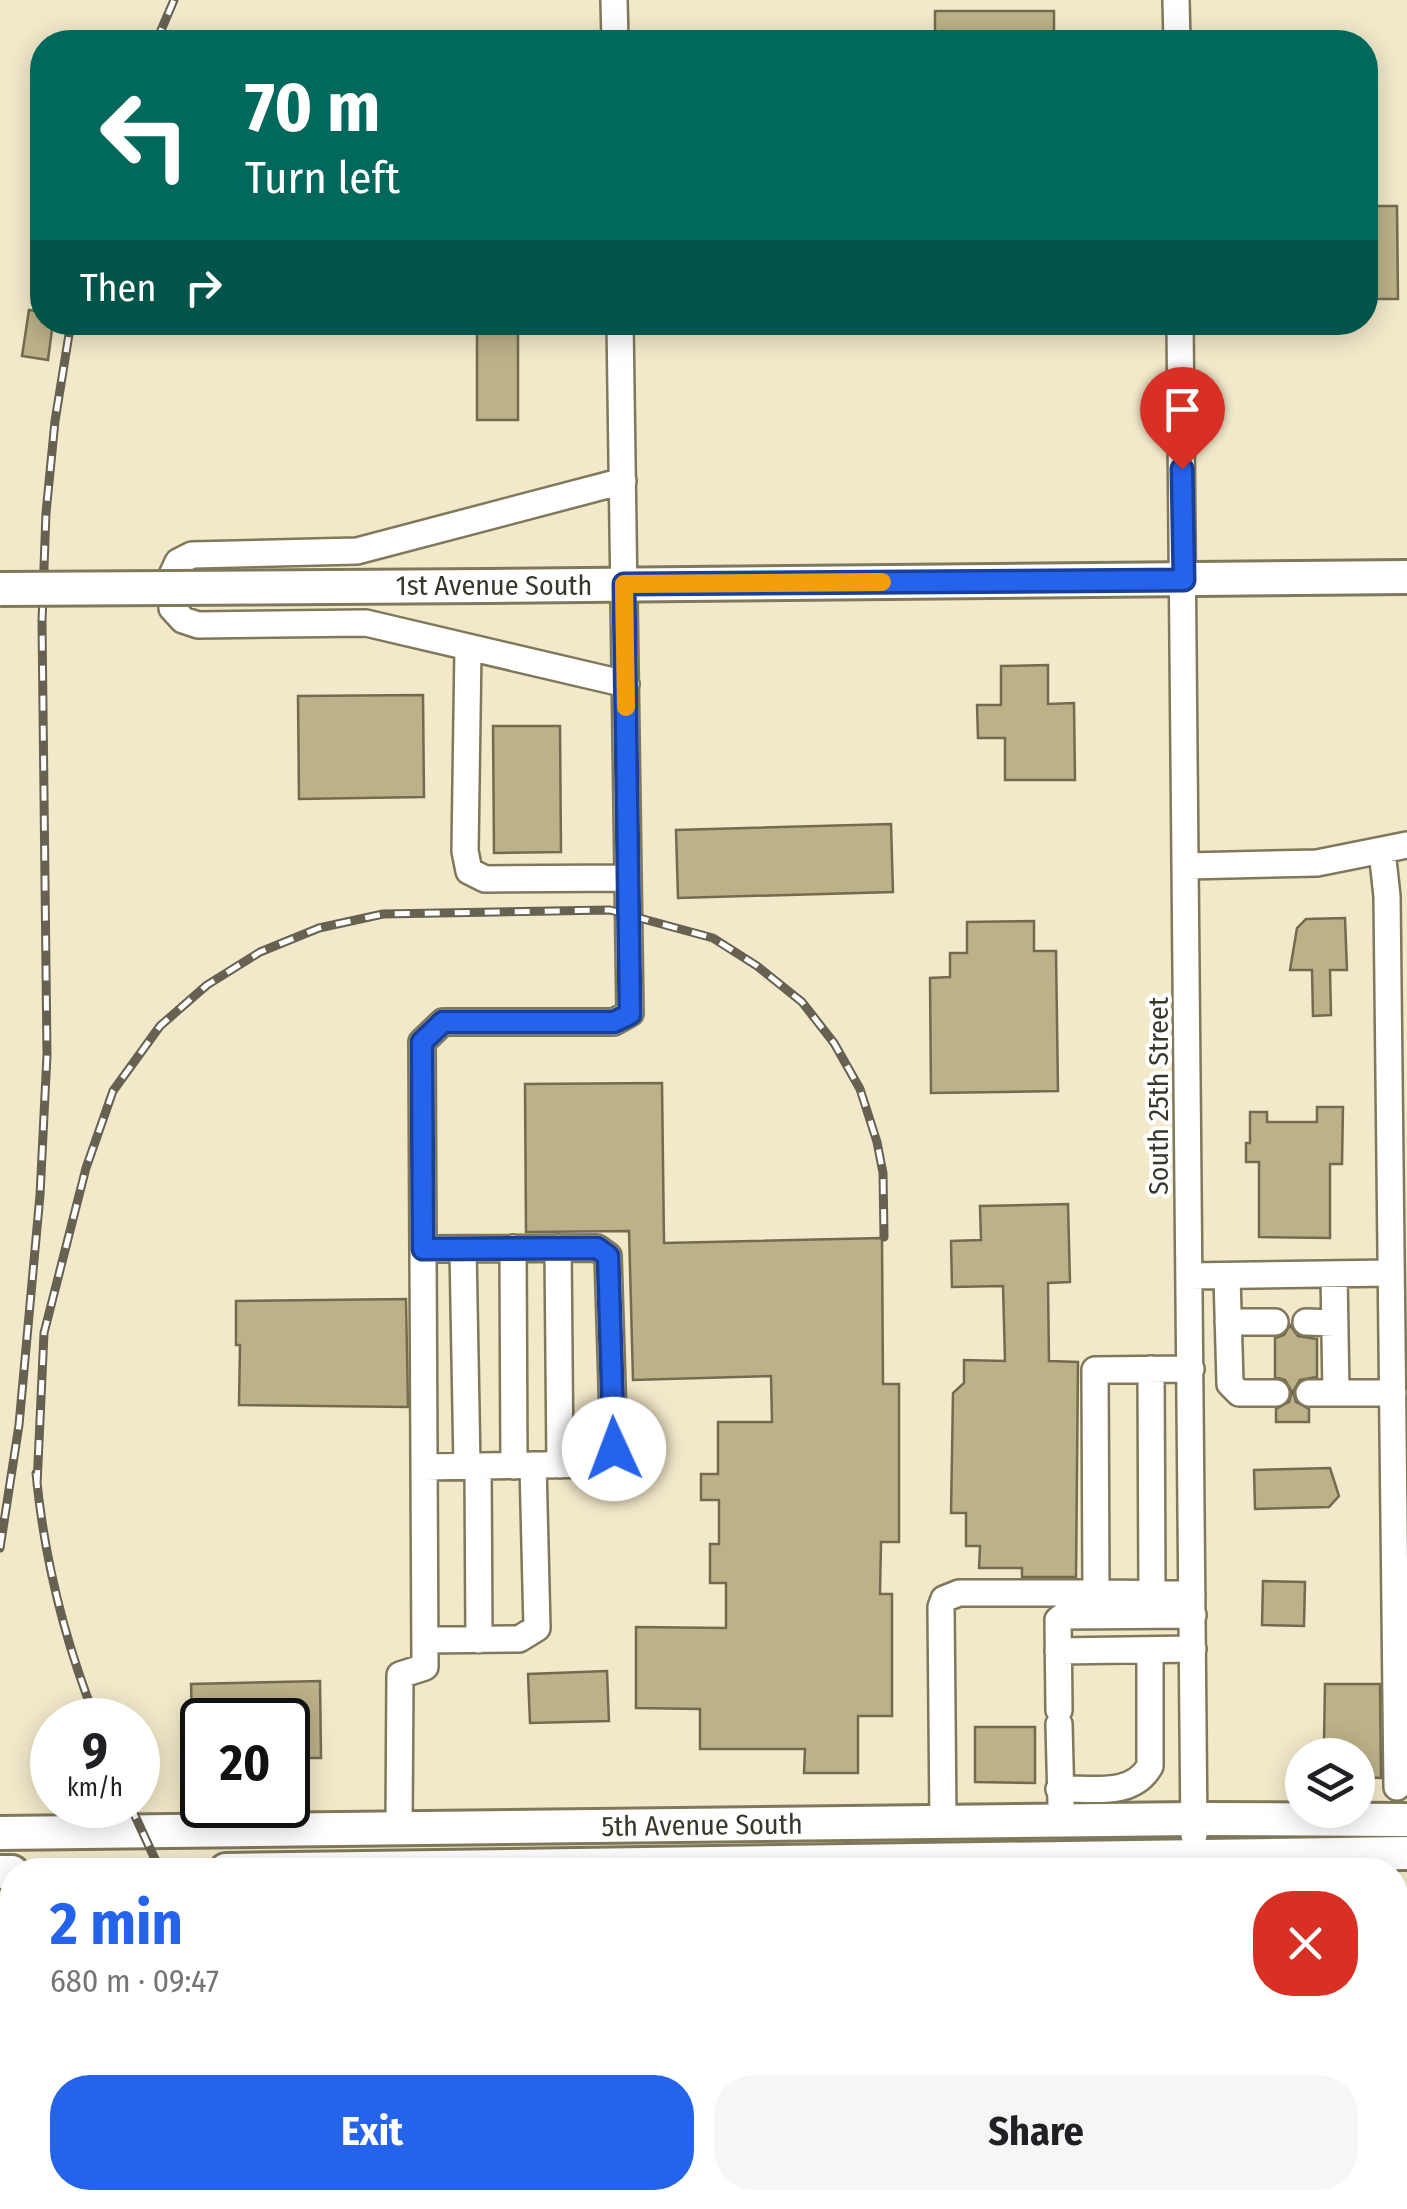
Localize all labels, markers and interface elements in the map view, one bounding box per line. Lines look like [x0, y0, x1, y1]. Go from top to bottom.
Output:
text: 70 m [245, 66, 380, 150]
icon: left [80, 70, 210, 200]
text: Turn left [245, 151, 400, 205]
icon: right [176, 260, 231, 315]
text: Then [80, 265, 156, 311]
pin [1140, 367, 1225, 470]
icon: arrive [1155, 382, 1210, 437]
street label: 1st Avenue South [396, 569, 592, 602]
street label: South 25th Street [1142, 996, 1175, 1195]
position arrow [562, 1397, 666, 1501]
speed limit sign: 20 [180, 1698, 310, 1828]
text: 9 [82, 1721, 108, 1781]
map controls [1285, 1738, 1375, 1828]
button: layers [1285, 1738, 1375, 1828]
text: km/h [67, 1773, 123, 1803]
street label: 5th Avenue South [601, 1808, 803, 1843]
text: 2 min [50, 1888, 183, 1960]
button: close [1253, 1891, 1358, 1996]
text: 680 m · 09:47 [50, 1962, 219, 2000]
button: Exit [50, 2075, 694, 2190]
button: Share [714, 2075, 1358, 2190]

